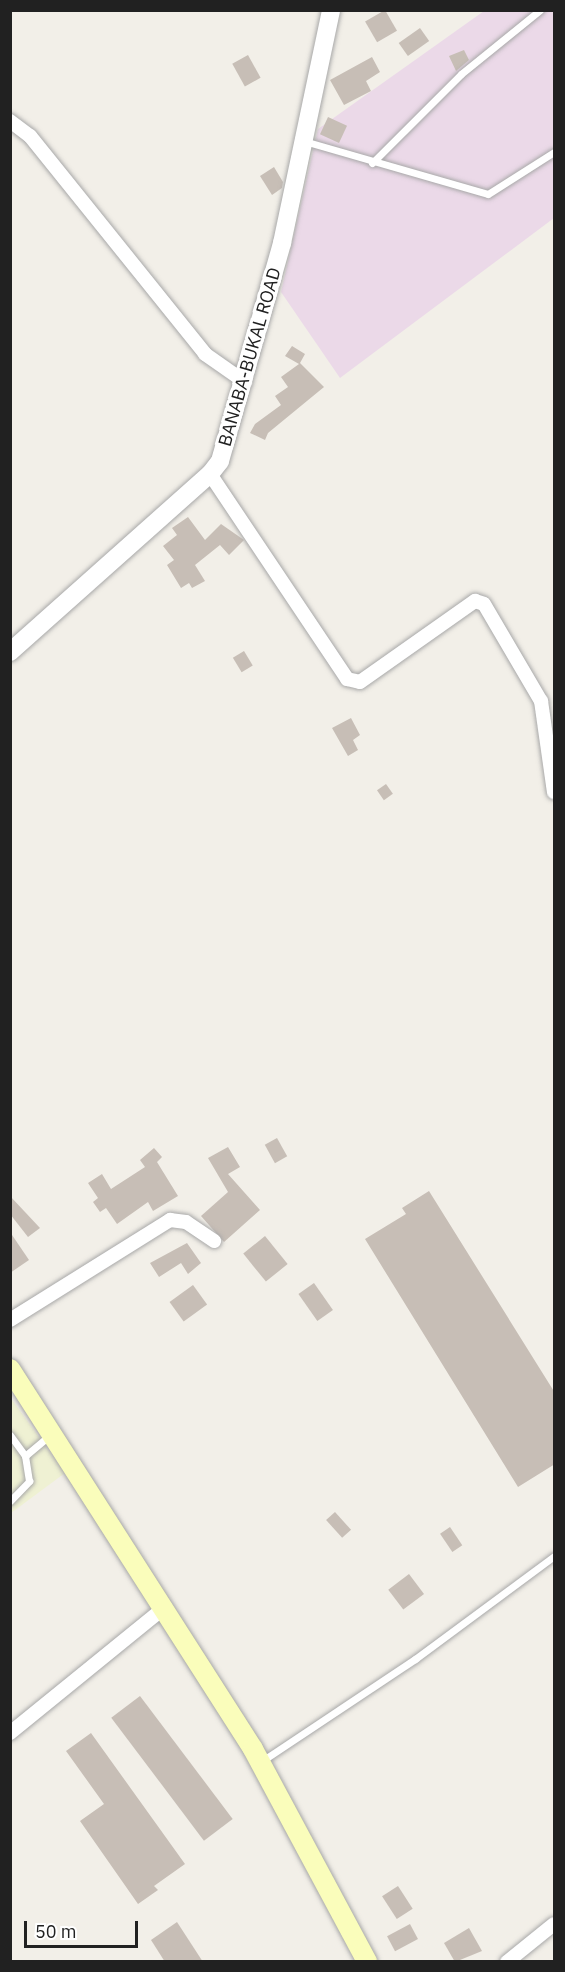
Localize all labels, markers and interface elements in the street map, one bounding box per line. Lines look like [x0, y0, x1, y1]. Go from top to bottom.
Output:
street label: BANABA-BUKAL ROAD [214, 265, 286, 449]
scale bar [27, 1909, 141, 1947]
text: 50 m [35, 1920, 77, 1943]

